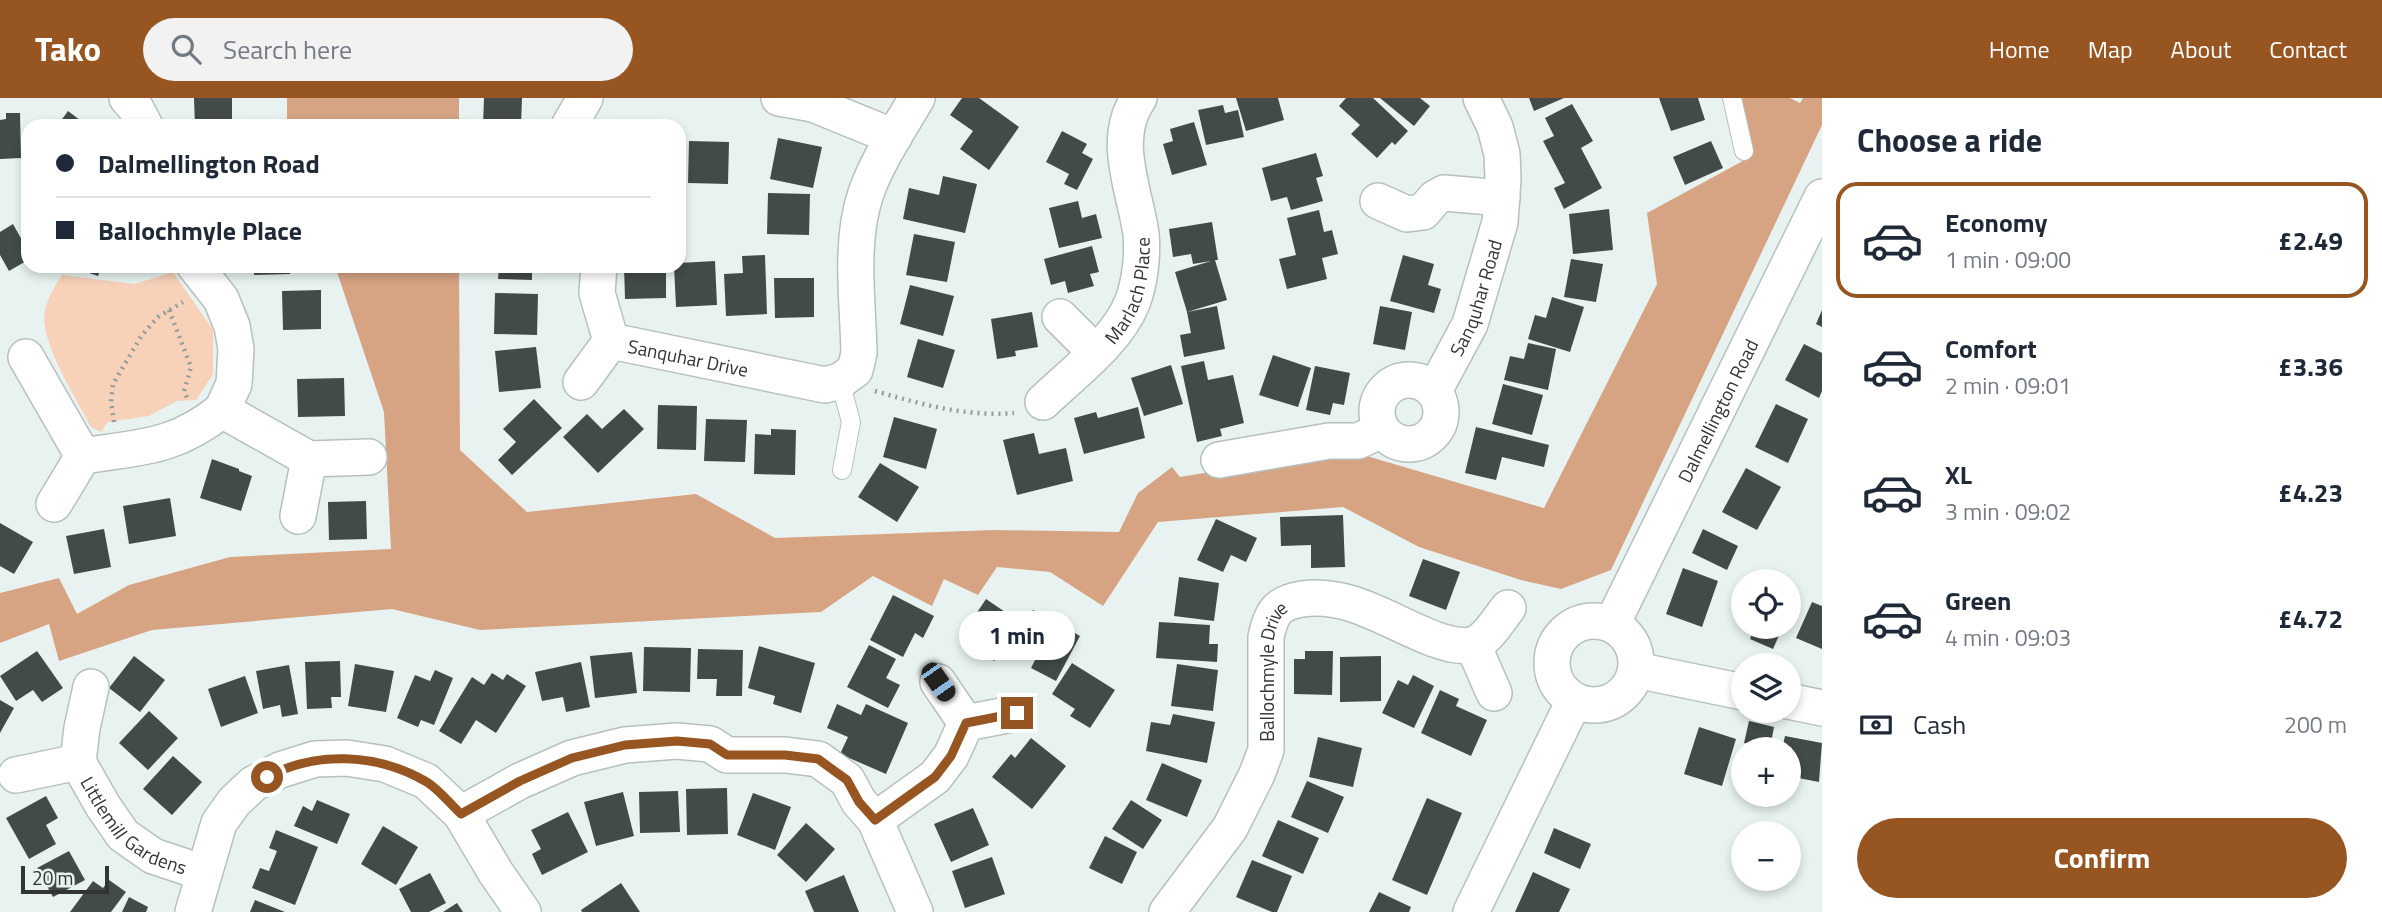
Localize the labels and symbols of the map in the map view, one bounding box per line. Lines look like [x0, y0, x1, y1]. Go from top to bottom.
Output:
street label: Sanquhar Road [1441, 236, 1509, 361]
street label: Marlach Place [1096, 237, 1156, 350]
street label: Sanquhar Drive [626, 330, 751, 383]
street label: Dalmellington Road [1669, 334, 1765, 487]
street label: Ballochmyle Drive [1251, 593, 1293, 742]
callout: 1 min [959, 612, 1075, 660]
car [918, 659, 959, 705]
route end [1001, 697, 1033, 729]
route start [251, 761, 283, 793]
street label: Littlemill Gardens [74, 770, 191, 881]
scale bar [21, 863, 108, 895]

